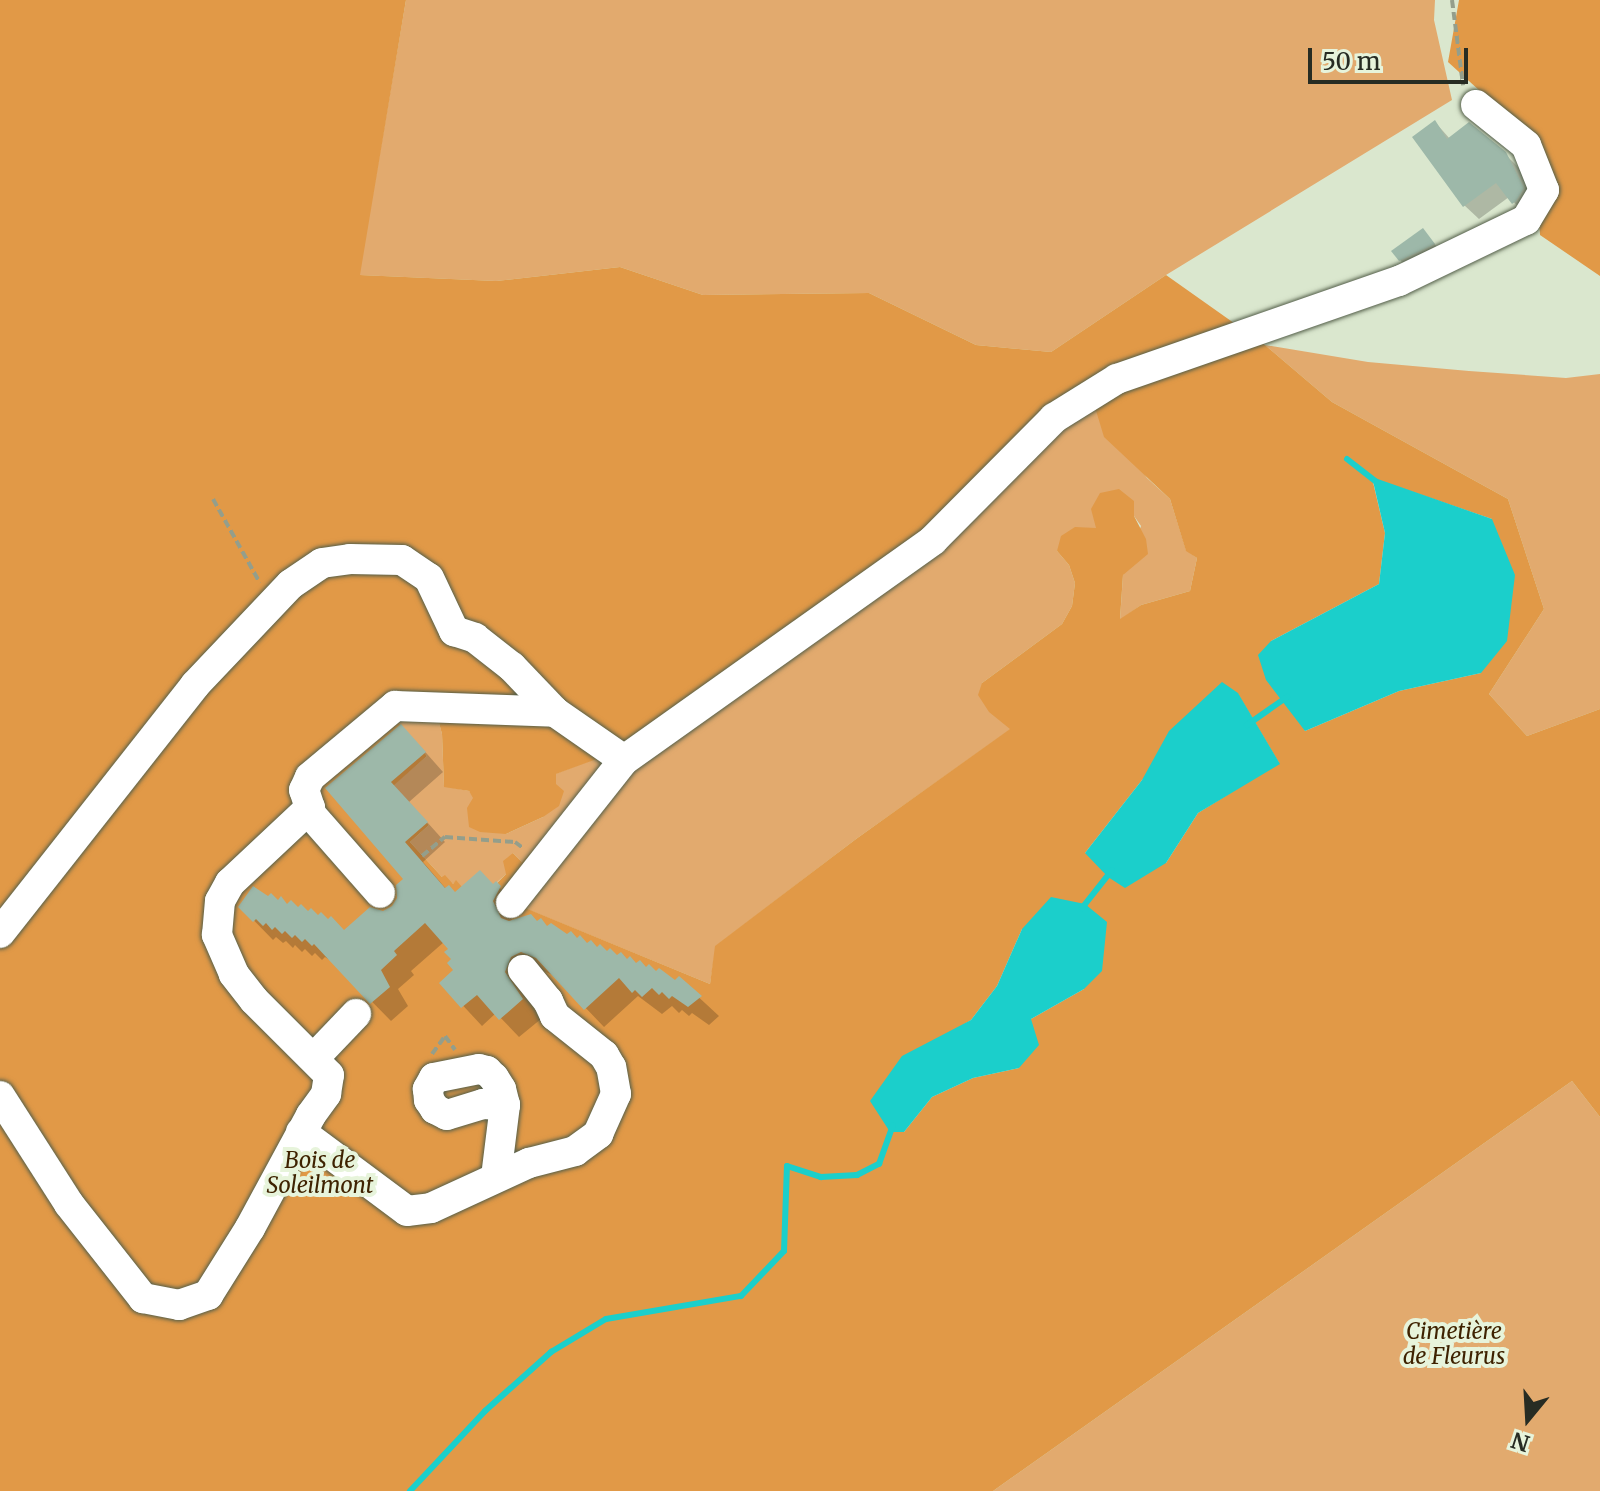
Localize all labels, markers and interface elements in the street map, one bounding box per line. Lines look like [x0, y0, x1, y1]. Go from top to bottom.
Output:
scale bar [1312, 32, 1472, 82]
text: 50 m [1322, 46, 1381, 77]
park label: Bois de Soleilmont [267, 1147, 373, 1198]
park label: Cimetière de Fleurus [1403, 1318, 1505, 1370]
north arrow [1488, 1379, 1568, 1459]
text: N [1508, 1426, 1533, 1458]

